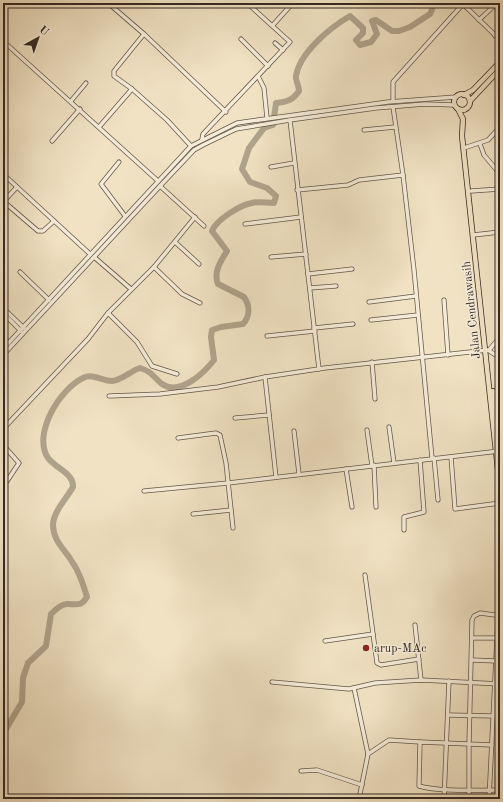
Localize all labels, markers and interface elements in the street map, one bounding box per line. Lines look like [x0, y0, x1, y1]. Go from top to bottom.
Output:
north arrow [18, 18, 58, 58]
text: U [37, 24, 51, 39]
street label: Jalan Cendrawasih [461, 260, 483, 359]
marker: arup-MAc [361, 643, 371, 653]
place label: arup-MAc [374, 643, 426, 655]

